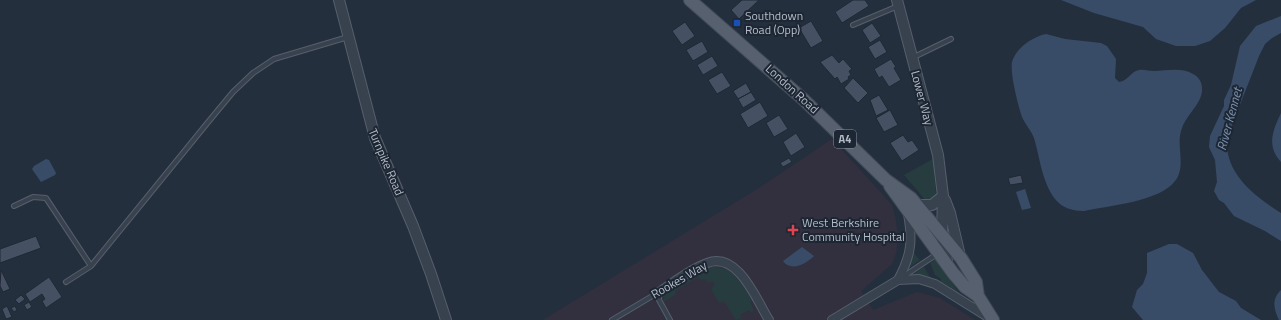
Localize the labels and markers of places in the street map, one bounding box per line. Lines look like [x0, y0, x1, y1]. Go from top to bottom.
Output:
place label: Southdown Road (Opp) [745, 6, 803, 39]
marker: Southdown Road (Opp) [732, 18, 742, 28]
place label: West Berkshire Community Hospital [802, 213, 905, 246]
marker: West Berkshire Community Hospital [787, 224, 799, 236]

